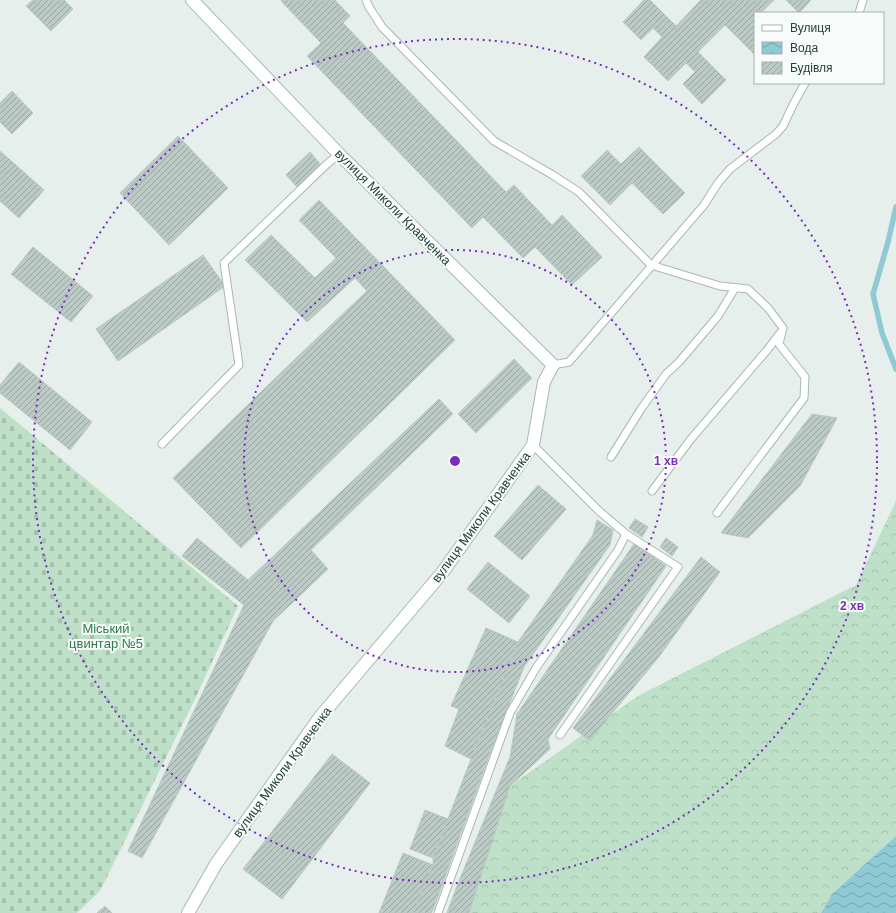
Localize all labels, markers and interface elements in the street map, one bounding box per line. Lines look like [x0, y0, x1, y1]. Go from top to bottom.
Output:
legend [754, 12, 884, 84]
text: Вулиця [790, 21, 831, 35]
text: Вода [790, 41, 818, 55]
text: Будівля [790, 61, 832, 75]
street label: вулиця Миколи Кравченка [332, 146, 455, 269]
street label: вулиця Миколи Кравченка [429, 448, 534, 585]
centre of rings [448, 454, 462, 468]
text: 1 хв [654, 454, 678, 468]
text: 2 хв [840, 599, 864, 613]
park label: Міський цвинтар №5 [69, 621, 143, 651]
street label: вулиця Миколи Кравченка [230, 703, 335, 840]

